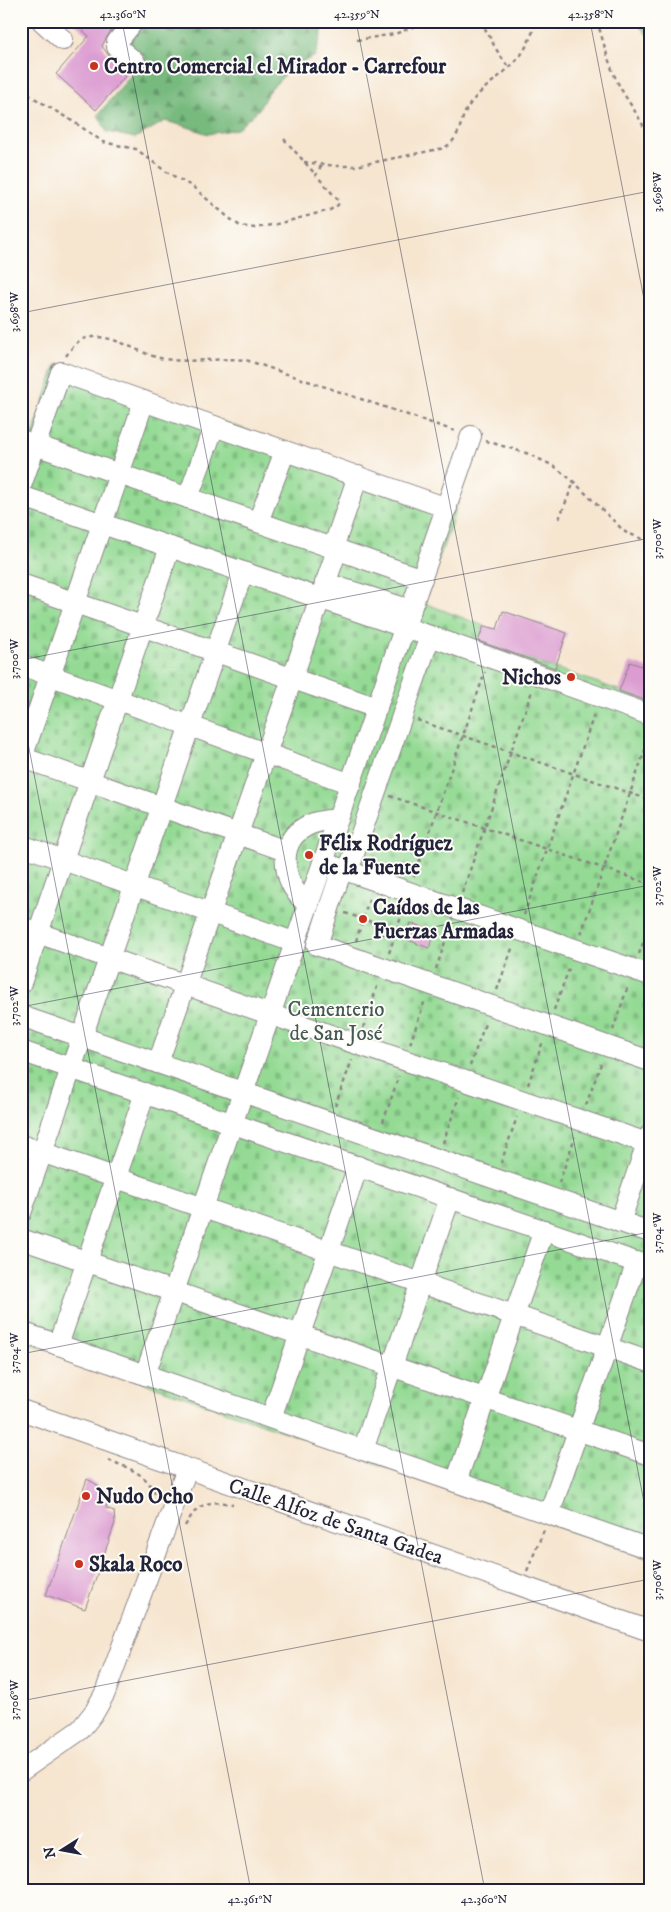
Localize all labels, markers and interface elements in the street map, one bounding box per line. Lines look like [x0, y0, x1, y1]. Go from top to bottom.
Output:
text: 42.360°N [100, 7, 146, 22]
text: 42.359°N [334, 7, 380, 22]
text: 42.358°N [568, 7, 614, 22]
place label: Centro Comercial el Mirador - Carrefour [104, 54, 447, 80]
marker: Centro Comercial el Mirador - Carrefour [88, 60, 100, 72]
text: 3.698°W [650, 171, 665, 212]
text: 3.698°W [7, 291, 22, 332]
text: 3.700°W [650, 518, 665, 559]
text: 3.700°W [7, 638, 22, 679]
place label: Nichos [502, 665, 561, 691]
marker: Nichos [565, 671, 577, 683]
place label: Félix Rodríguez de la Fuente [319, 831, 453, 881]
marker: Félix Rodríguez de la Fuente [303, 849, 315, 861]
text: 3.702°W [650, 865, 665, 906]
place label: Caídos de las Fuerzas Armadas [373, 895, 514, 945]
marker: Caídos de las Fuerzas Armadas [357, 913, 369, 925]
text: 3.702°W [7, 985, 22, 1026]
park label: Cementerio de San José [288, 997, 384, 1047]
text: 3.704°W [650, 1211, 665, 1254]
text: 3.704°W [7, 1331, 22, 1374]
street label: Calle Alfoz de Santa Gadea [225, 1473, 446, 1571]
place label: Nudo Ocho [96, 1484, 193, 1510]
marker: Nudo Ocho [80, 1490, 92, 1502]
place label: Skala Roco [89, 1552, 182, 1578]
marker: Skala Roco [73, 1558, 85, 1570]
text: 3.706°W [650, 1559, 665, 1600]
text: 3.706°W [7, 1679, 22, 1720]
north arrow [38, 1824, 88, 1874]
text: N [40, 1844, 60, 1860]
text: 42.361°N [228, 1892, 272, 1907]
text: 42.360°N [461, 1892, 507, 1907]

